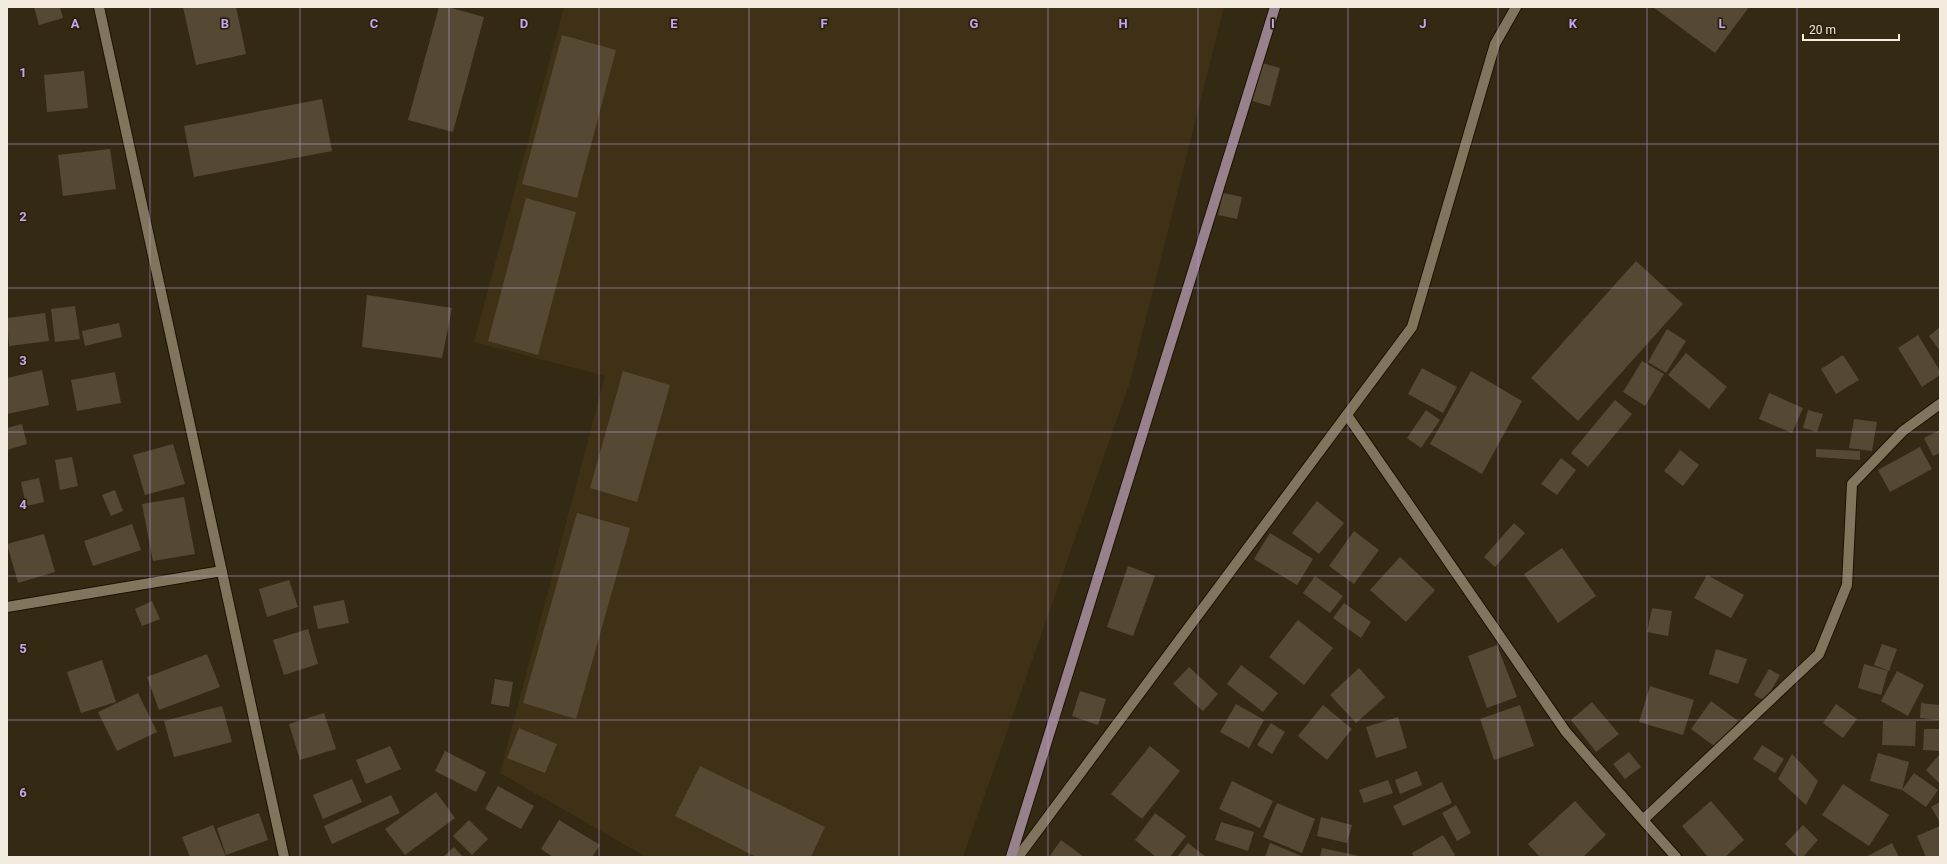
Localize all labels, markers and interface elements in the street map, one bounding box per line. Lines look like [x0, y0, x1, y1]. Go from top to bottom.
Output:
text: A [71, 16, 80, 31]
text: B [221, 16, 229, 31]
text: C [370, 16, 379, 31]
text: D [520, 16, 528, 31]
text: E [670, 16, 678, 31]
text: F [820, 16, 828, 31]
text: G [970, 16, 979, 31]
text: H [1118, 16, 1128, 31]
text: I [1271, 16, 1275, 31]
text: J [1419, 16, 1427, 31]
text: K [1569, 16, 1578, 31]
text: L [1718, 16, 1726, 31]
scale bar [1803, 16, 1899, 42]
text: 20 m [1809, 23, 1836, 37]
text: 1 [19, 65, 27, 80]
text: 2 [19, 209, 27, 224]
text: 3 [19, 353, 27, 368]
text: 4 [19, 497, 27, 512]
text: 5 [19, 641, 27, 656]
text: 6 [19, 785, 27, 800]

